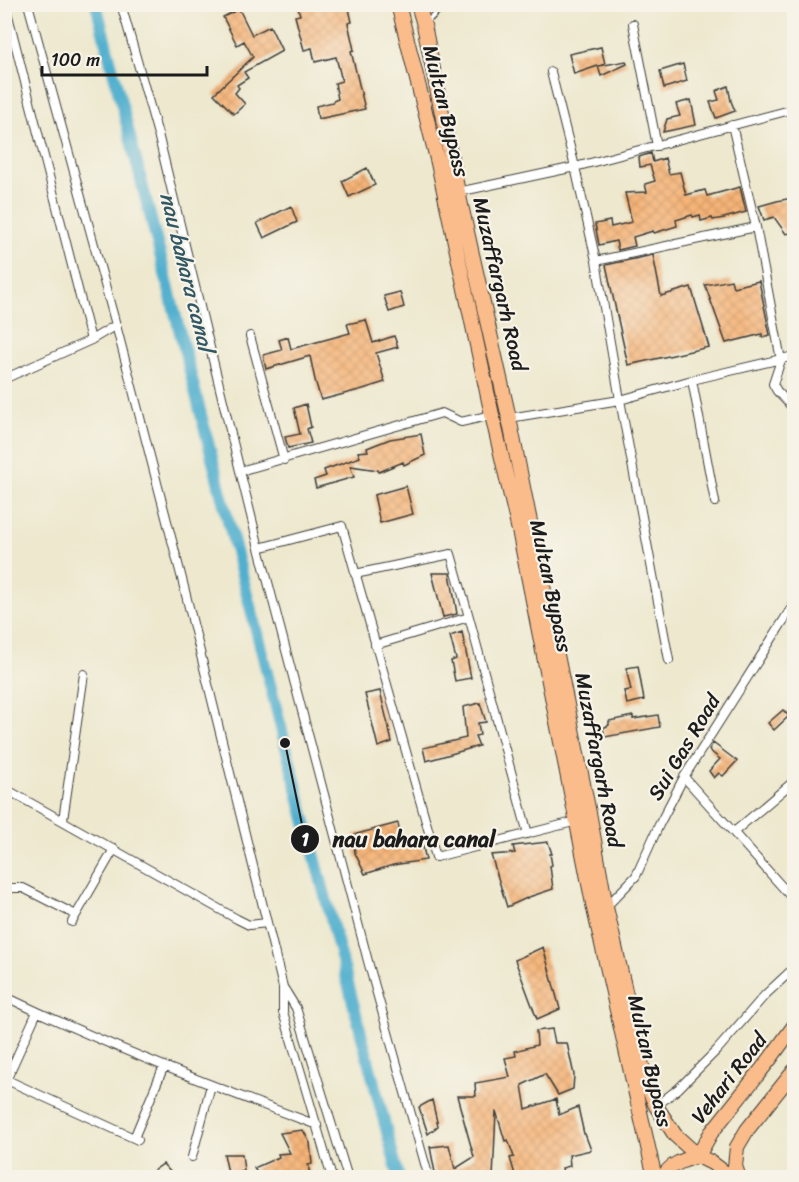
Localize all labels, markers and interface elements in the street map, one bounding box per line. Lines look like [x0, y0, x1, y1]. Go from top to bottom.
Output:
scale bar [42, 39, 207, 77]
street label: Multan Bypass [411, 41, 481, 181]
text: 100 m [51, 44, 100, 76]
water label: nau bahara canal [148, 188, 227, 360]
street label: Muzaffargarh Road [461, 193, 539, 377]
street label: Multan Bypass [518, 516, 584, 656]
street label: Muzaffargarh Road [563, 669, 635, 853]
street label: Sui Gas Road [637, 684, 732, 808]
callout: nau bahara canal [290, 819, 507, 859]
text: nau bahara canal [332, 820, 497, 859]
text: 1 [301, 824, 309, 856]
street label: Multan Bypass [616, 991, 684, 1131]
street label: Vehari Road [681, 1022, 778, 1132]

